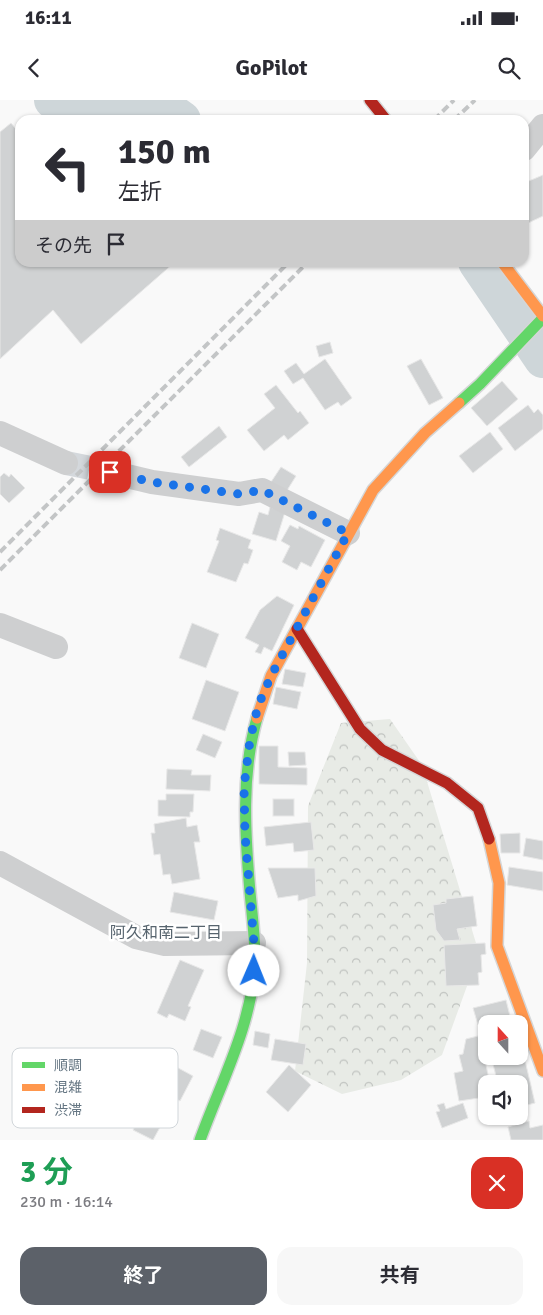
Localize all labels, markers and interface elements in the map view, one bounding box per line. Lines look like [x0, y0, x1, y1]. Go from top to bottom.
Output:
text: 16:11 [25, 6, 72, 30]
icon: back [20, 54, 48, 82]
text: GoPilot [236, 54, 307, 81]
icon: search [495, 54, 523, 82]
text: 150 m [118, 130, 211, 173]
icon: left [35, 135, 100, 200]
text: 左折 [118, 178, 162, 205]
icon: arrive [102, 230, 130, 258]
text: その先 [35, 234, 92, 258]
pin [89, 451, 131, 493]
icon: arrive [96, 458, 124, 486]
district label: 阿久和南二丁目 [110, 923, 222, 943]
position arrow [227, 944, 279, 996]
north arrow [478, 1015, 528, 1065]
map controls [478, 1015, 528, 1125]
legend [12, 1048, 178, 1128]
text: 順調 [54, 1057, 82, 1074]
button: sound [478, 1075, 528, 1125]
text: 混雑 [54, 1079, 82, 1096]
text: 渋滞 [54, 1102, 82, 1119]
text: 3 分 [20, 1154, 73, 1191]
button: close [471, 1157, 523, 1209]
text: 230 m · 16:14 [20, 1192, 113, 1212]
button: 終了 [20, 1247, 267, 1305]
button: 共有 [277, 1247, 523, 1305]

